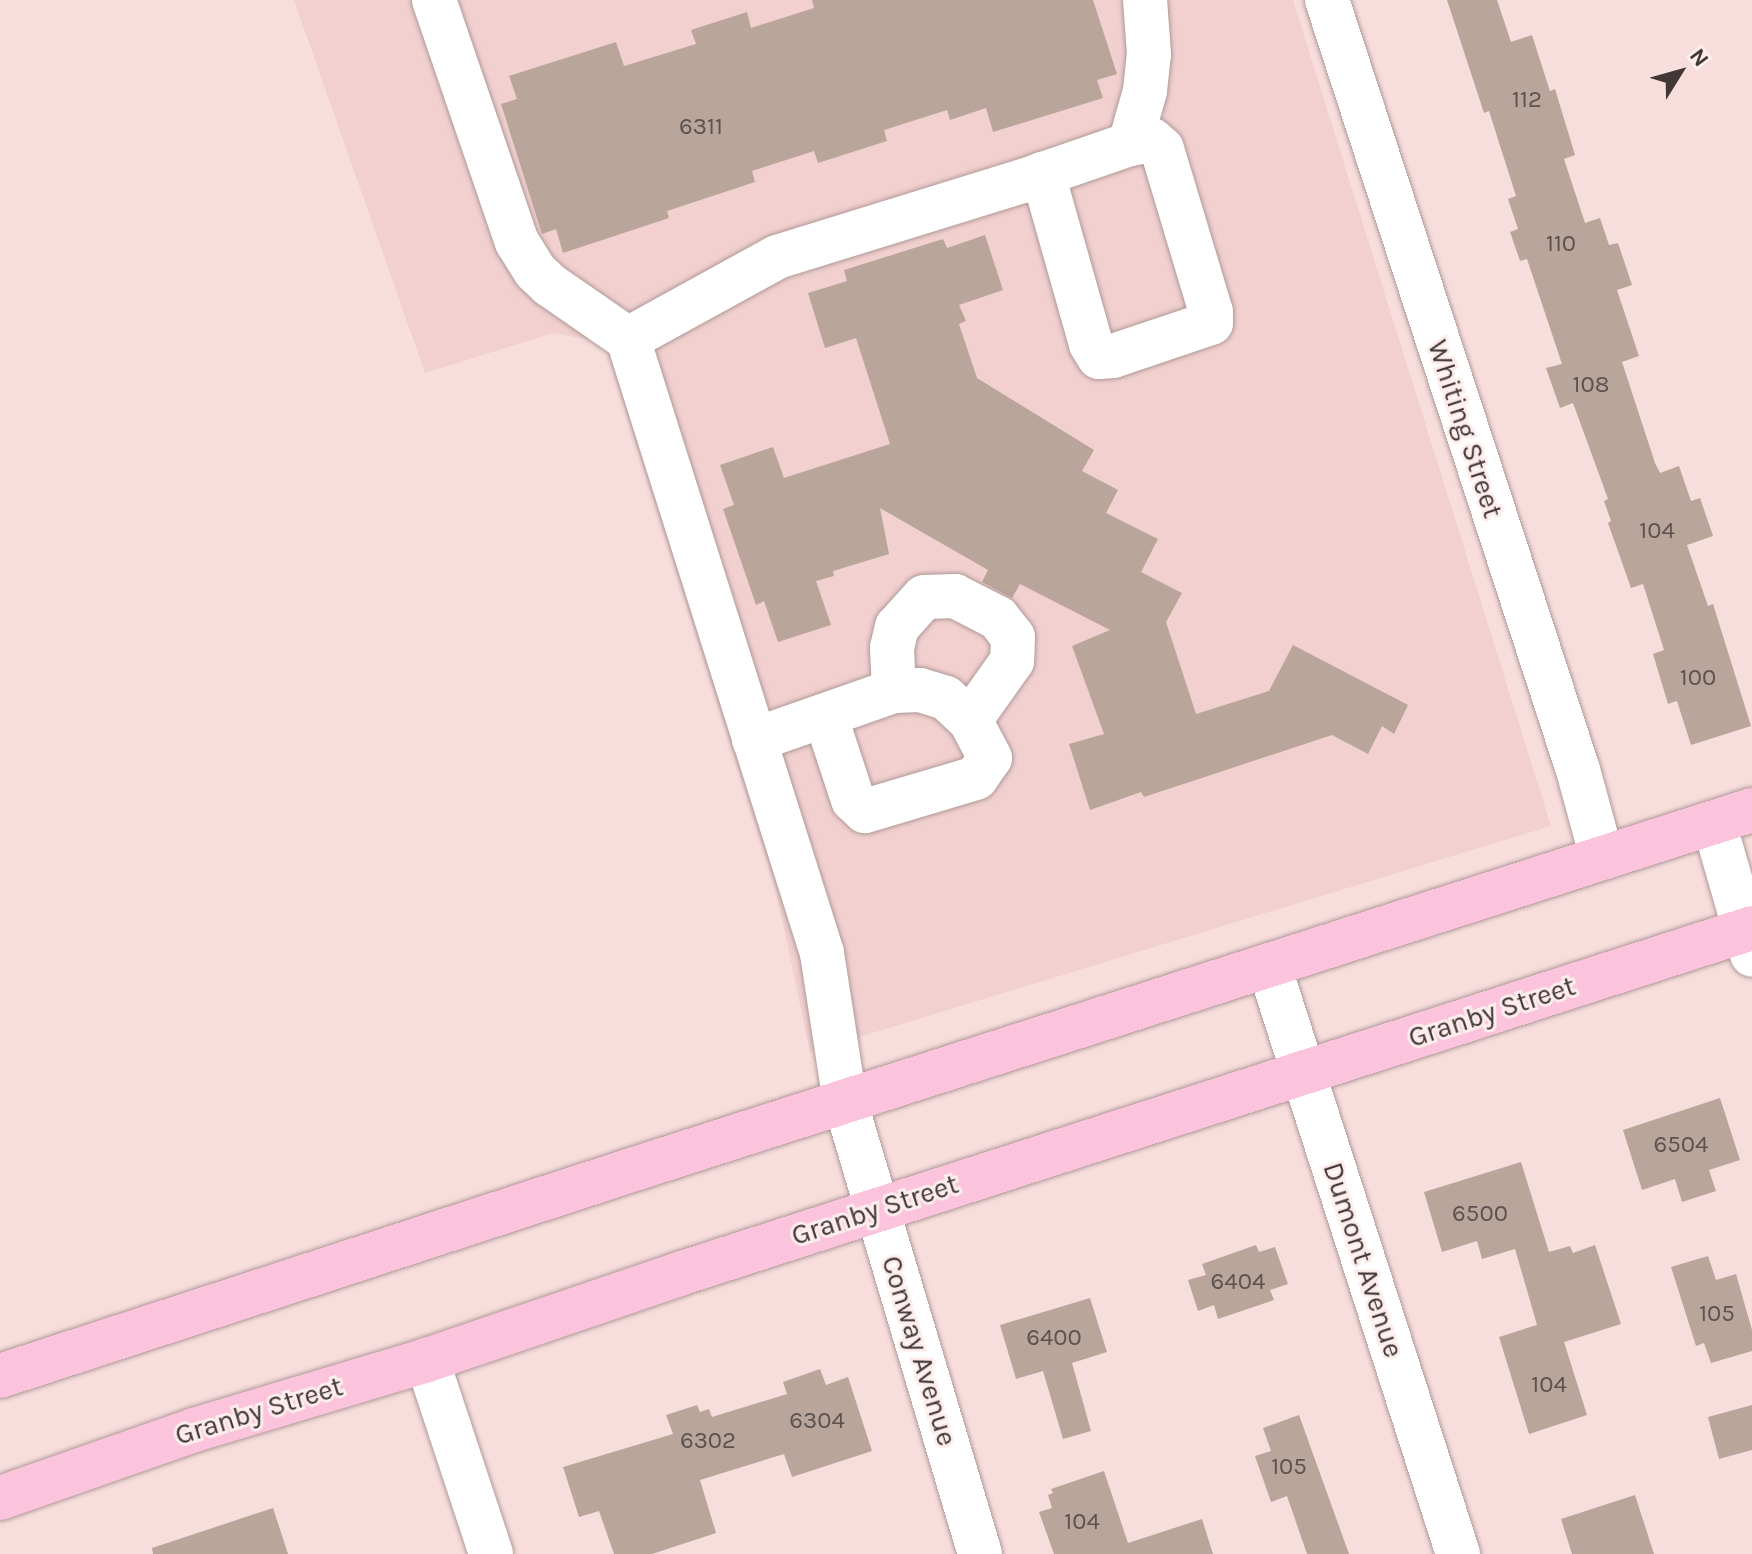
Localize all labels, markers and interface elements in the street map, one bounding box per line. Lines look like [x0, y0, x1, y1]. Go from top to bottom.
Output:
north arrow [1640, 32, 1720, 112]
text: N [1684, 43, 1714, 72]
house number: 112 [1512, 86, 1542, 114]
house number: 6311 [679, 113, 723, 141]
house number: 110 [1546, 230, 1576, 258]
street label: Whiting Street [1420, 336, 1510, 522]
house number: 108 [1573, 371, 1609, 399]
house number: 104 [1639, 517, 1675, 545]
house number: 100 [1680, 664, 1716, 692]
street label: Granby Street [1404, 969, 1580, 1055]
house number: 6504 [1654, 1131, 1708, 1159]
street label: Dumont Avenue [1316, 1158, 1410, 1362]
street label: Granby Street [787, 1167, 963, 1253]
house number: 6500 [1452, 1200, 1508, 1228]
street label: Conway Avenue [874, 1252, 964, 1450]
house number: 6404 [1211, 1268, 1265, 1296]
house number: 105 [1699, 1300, 1735, 1328]
house number: 6400 [1026, 1324, 1082, 1352]
street label: Granby Street [171, 1370, 347, 1452]
house number: 104 [1531, 1371, 1567, 1399]
house number: 6304 [789, 1407, 845, 1435]
house number: 6302 [680, 1427, 736, 1455]
house number: 105 [1271, 1453, 1307, 1481]
house number: 104 [1064, 1508, 1100, 1536]

